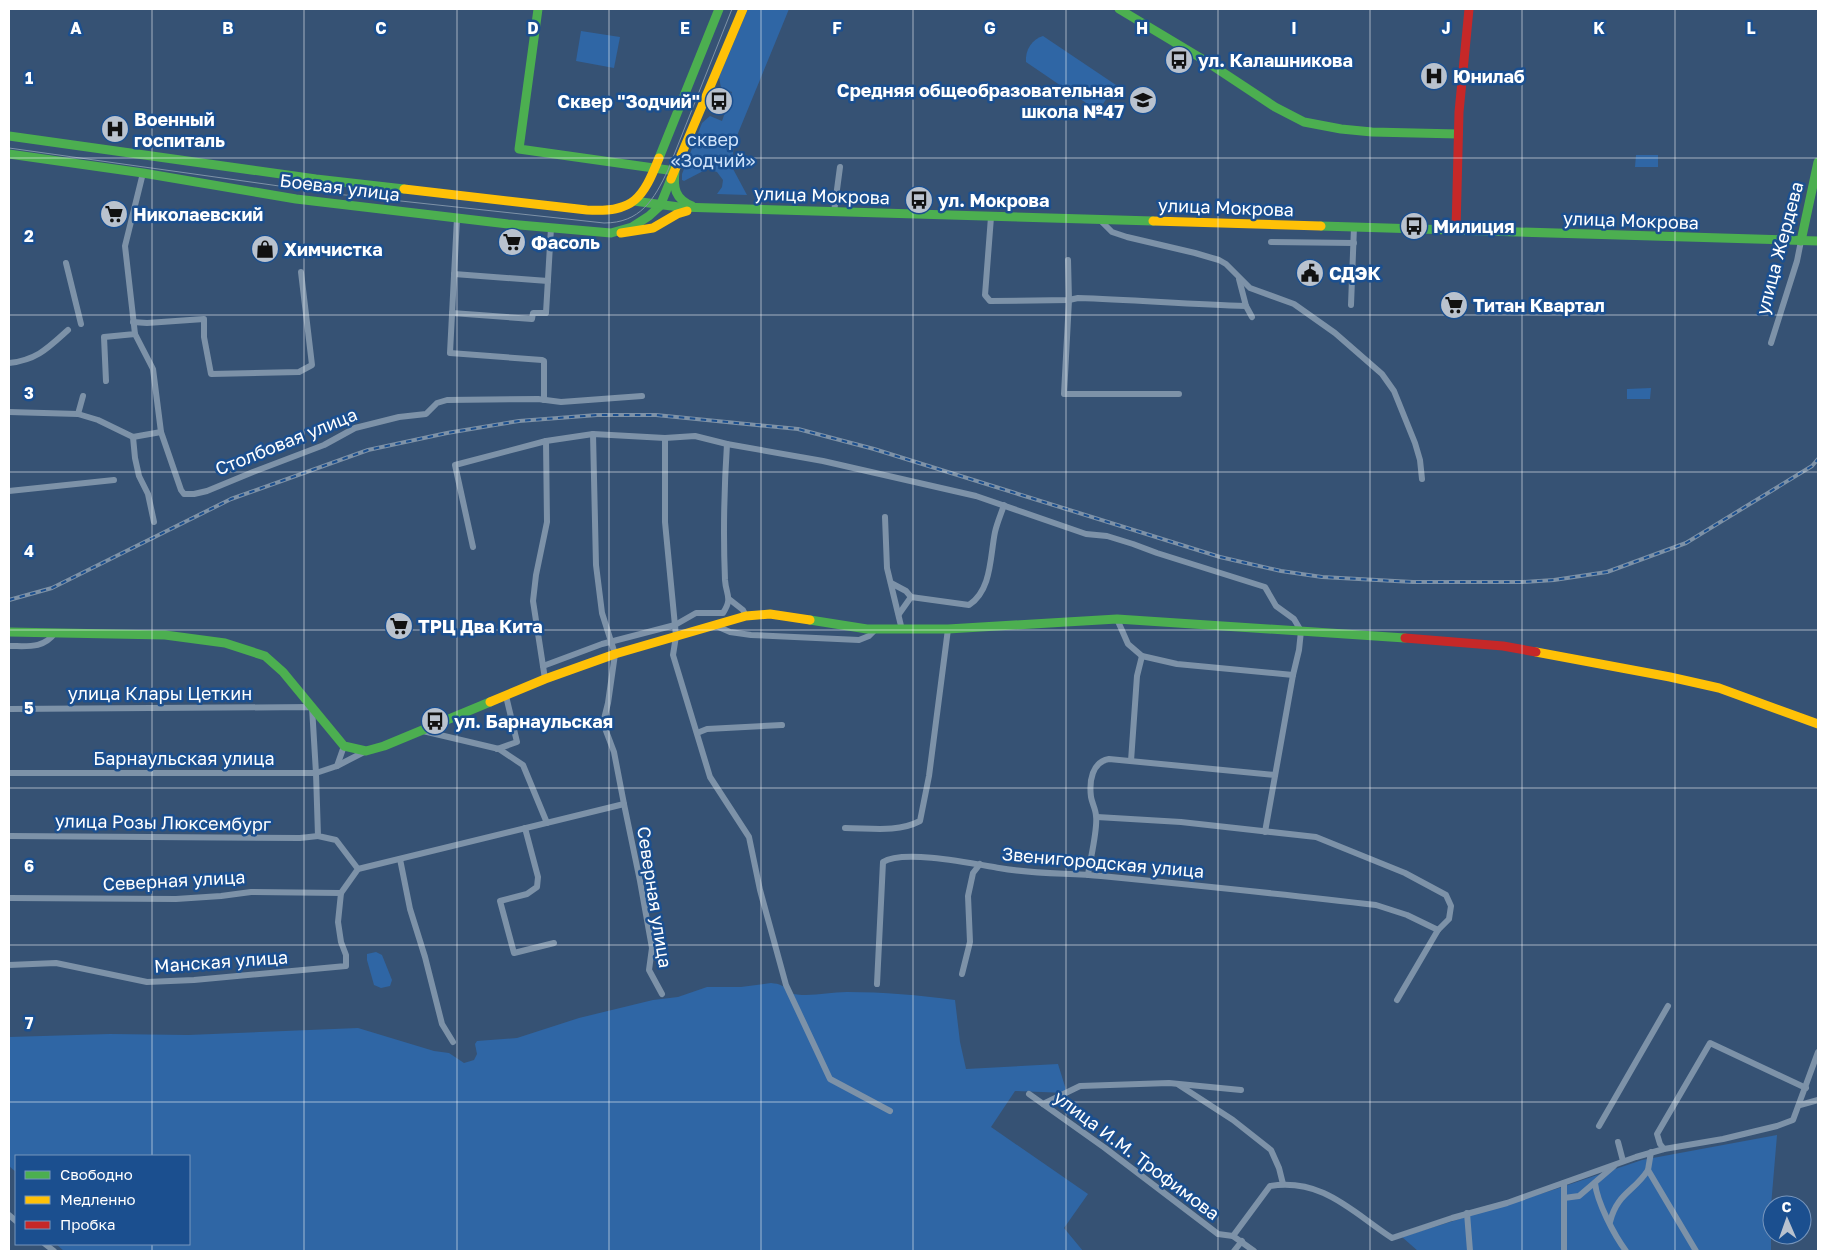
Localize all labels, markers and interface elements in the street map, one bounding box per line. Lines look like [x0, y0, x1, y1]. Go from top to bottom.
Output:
text: A [70, 18, 82, 38]
text: B [222, 18, 234, 38]
text: C [375, 18, 387, 38]
text: D [527, 18, 539, 38]
text: E [680, 18, 690, 38]
text: F [832, 18, 842, 38]
text: G [984, 18, 996, 38]
text: H [1136, 18, 1148, 38]
text: I [1291, 18, 1297, 38]
text: J [1441, 18, 1451, 38]
text: K [1593, 18, 1605, 38]
text: L [1746, 18, 1756, 38]
bus stop icon: ул. Калашникова [1164, 45, 1194, 75]
place label: ул. Калашникова [1198, 49, 1353, 71]
hospital icon: Юнилаб [1419, 61, 1449, 91]
place label: Юнилаб [1453, 65, 1525, 87]
text: 1 [25, 68, 33, 88]
place label: Средняя общеобразовательная школа №47 [837, 79, 1124, 122]
school or university icon: Средняя общеобразовательная школа №47 [1128, 85, 1158, 115]
bus stop icon: Сквер "Зодчий" [704, 86, 734, 116]
place label: Сквер "Зодчий" [557, 90, 700, 112]
place label: Военный госпиталь [134, 108, 225, 151]
hospital icon: Военный госпиталь [100, 114, 130, 144]
park label: сквер «Зодчий» [671, 128, 755, 171]
street label: Боевая улица [279, 169, 401, 205]
street label: улица Жердева [1751, 179, 1807, 317]
street label: улица Мокрова [754, 182, 890, 208]
bus stop icon: ул. Мокрова [904, 185, 934, 215]
place label: ул. Мокрова [938, 189, 1049, 211]
street label: улица Мокрова [1158, 194, 1294, 220]
supermarket icon: Николаевский [99, 199, 129, 229]
place label: Николаевский [133, 203, 263, 225]
street label: улица Мокрова [1563, 207, 1699, 233]
bus stop icon: Милиция [1399, 211, 1429, 241]
place label: Милиция [1433, 215, 1515, 237]
text: 2 [24, 226, 34, 246]
supermarket icon: Фасоль [497, 227, 527, 257]
place label: Фасоль [531, 231, 600, 253]
shop icon: Химчистка [250, 234, 280, 264]
place label: Химчистка [284, 238, 383, 260]
public building icon: СДЭК [1295, 258, 1325, 288]
place label: СДЭК [1329, 262, 1381, 284]
supermarket icon: Титан Квартал [1439, 290, 1469, 320]
place label: Титан Квартал [1473, 294, 1605, 316]
text: 3 [24, 383, 34, 403]
street label: Столбовая улица [212, 402, 360, 480]
text: 4 [24, 541, 34, 561]
supermarket icon: ТРЦ Два Кита [384, 611, 414, 641]
place label: ТРЦ Два Кита [418, 615, 543, 637]
street label: улица Клары Цеткин [68, 682, 252, 704]
text: 5 [24, 698, 34, 718]
bus stop icon: ул. Барнаульская [420, 706, 450, 736]
place label: ул. Барнаульская [454, 710, 613, 732]
street label: Барнаульская улица [93, 747, 275, 769]
street label: улица Розы Люксембург [55, 809, 271, 835]
street label: Северная улица [633, 825, 677, 969]
street label: Звенигородская улица [1001, 842, 1205, 882]
text: 6 [24, 856, 34, 876]
street label: Северная улица [102, 865, 246, 895]
street label: Манская улица [153, 945, 289, 977]
text: 7 [25, 1013, 34, 1033]
street label: улица И.М. Трофимова [1050, 1086, 1224, 1224]
legend [15, 1155, 190, 1245]
text: Свободно [60, 1165, 133, 1183]
text: Медленно [60, 1190, 136, 1208]
north arrow [1762, 1195, 1812, 1245]
text: С [1781, 1198, 1792, 1215]
text: Пробка [60, 1215, 115, 1233]

